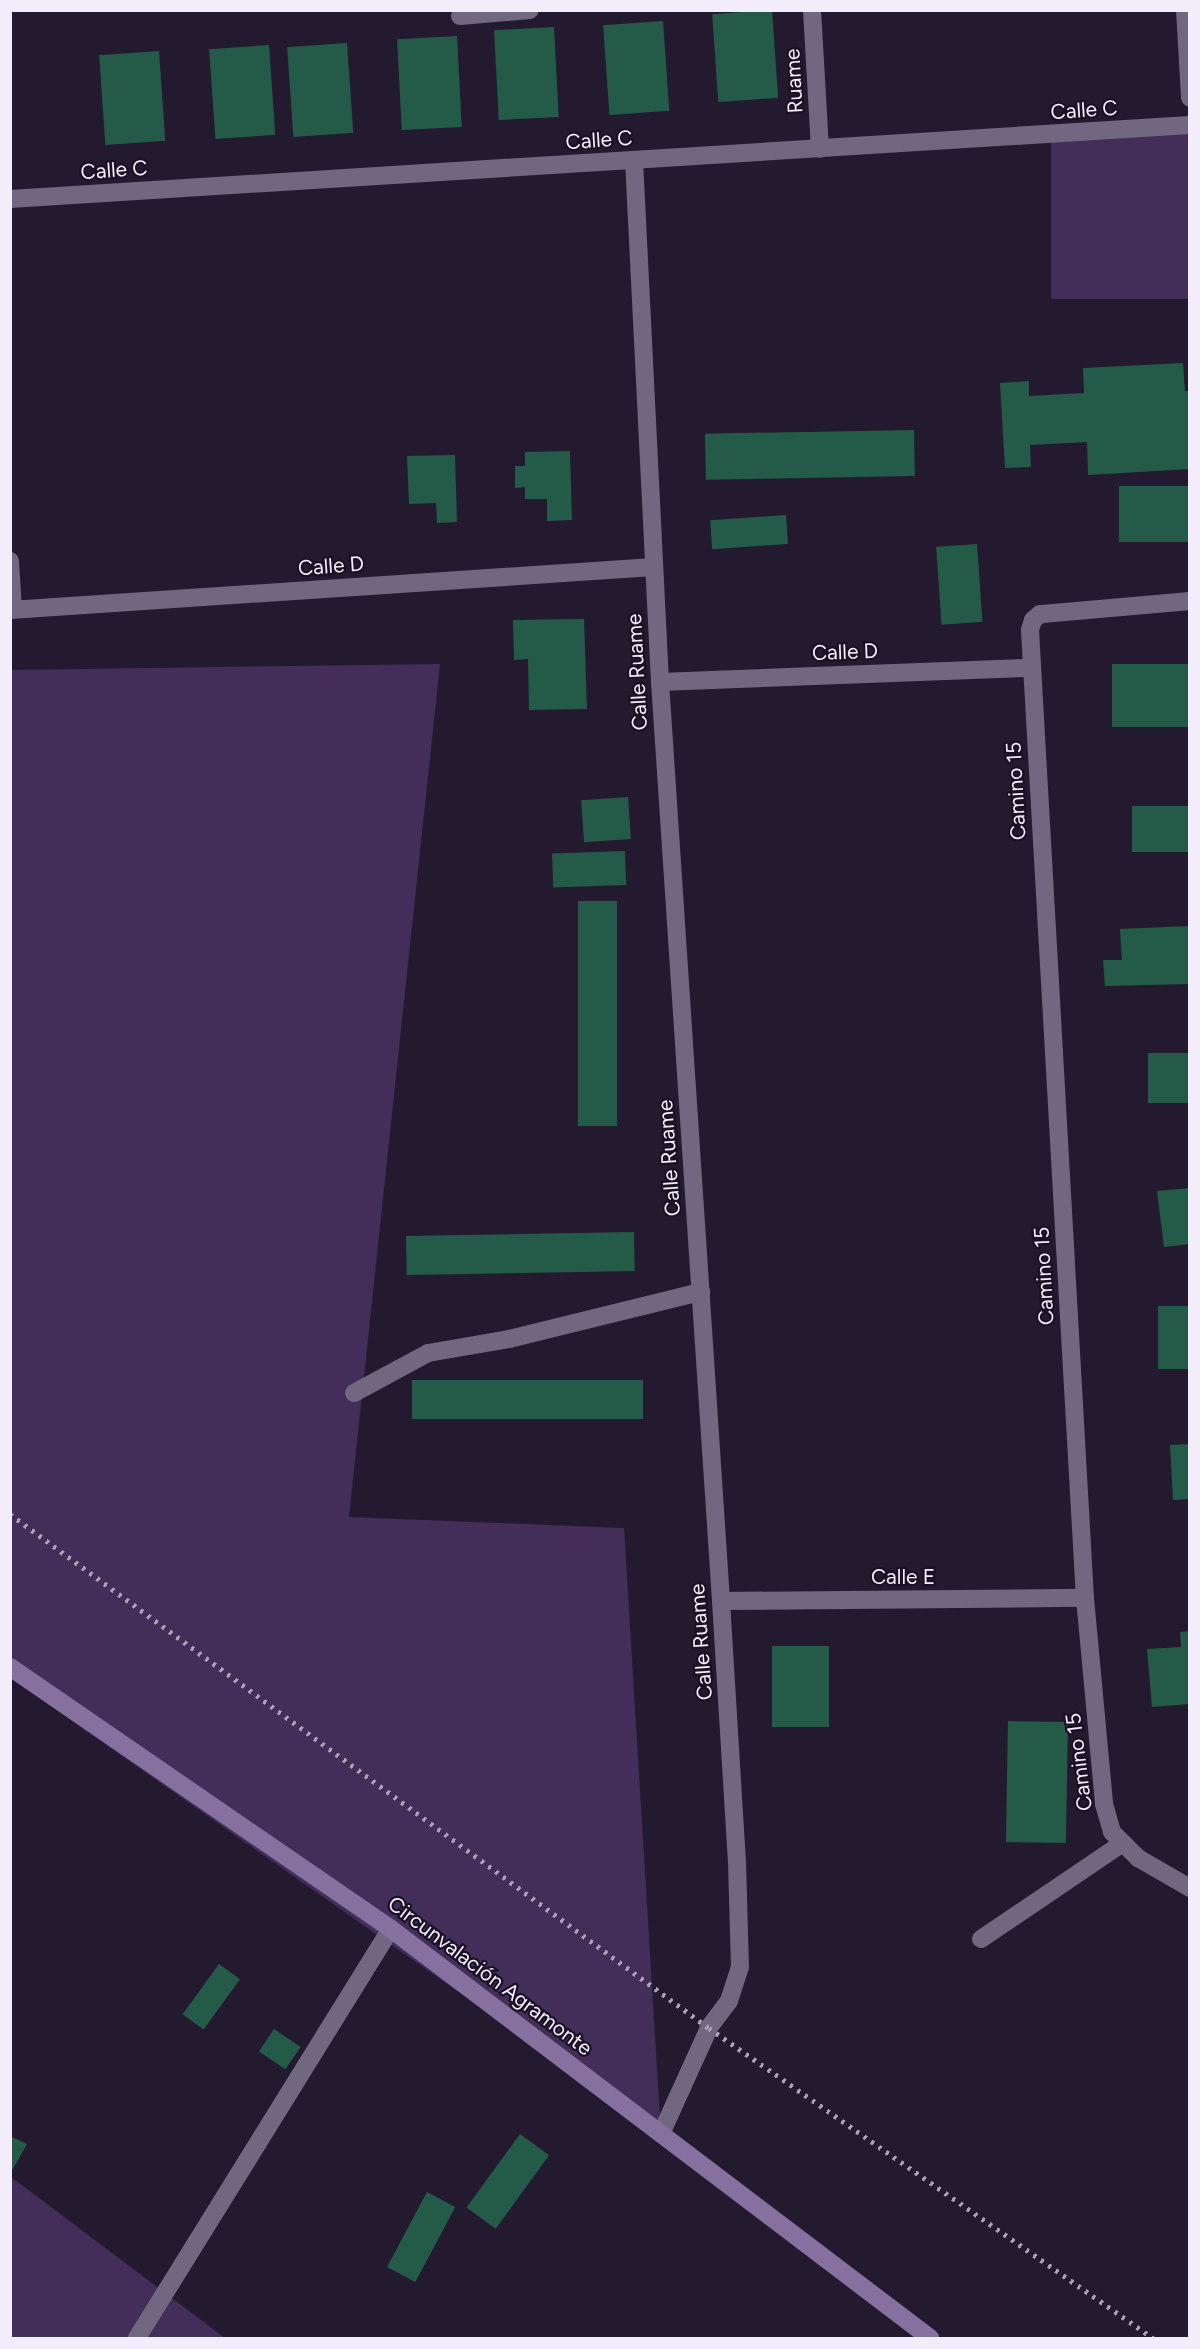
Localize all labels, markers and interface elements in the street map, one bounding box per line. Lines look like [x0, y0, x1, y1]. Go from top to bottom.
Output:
street label: Ruame [780, 48, 808, 114]
street label: Calle C [1050, 95, 1118, 125]
street label: Calle C [565, 125, 633, 155]
street label: Calle C [80, 155, 148, 185]
street label: Calle D [297, 551, 365, 581]
street label: Calle Ruame [621, 613, 653, 731]
street label: Calle D [811, 638, 879, 666]
street label: Camino 15 [1001, 741, 1031, 841]
street label: Calle Ruame [652, 1099, 686, 1217]
street label: Camino 15 [1029, 1226, 1059, 1326]
street label: Calle E [871, 1564, 935, 1590]
street label: Calle Ruame [684, 1583, 718, 1701]
street label: Camino 15 [1060, 1712, 1098, 1812]
street label: Circunvalación Agramonte [383, 1891, 597, 2061]

